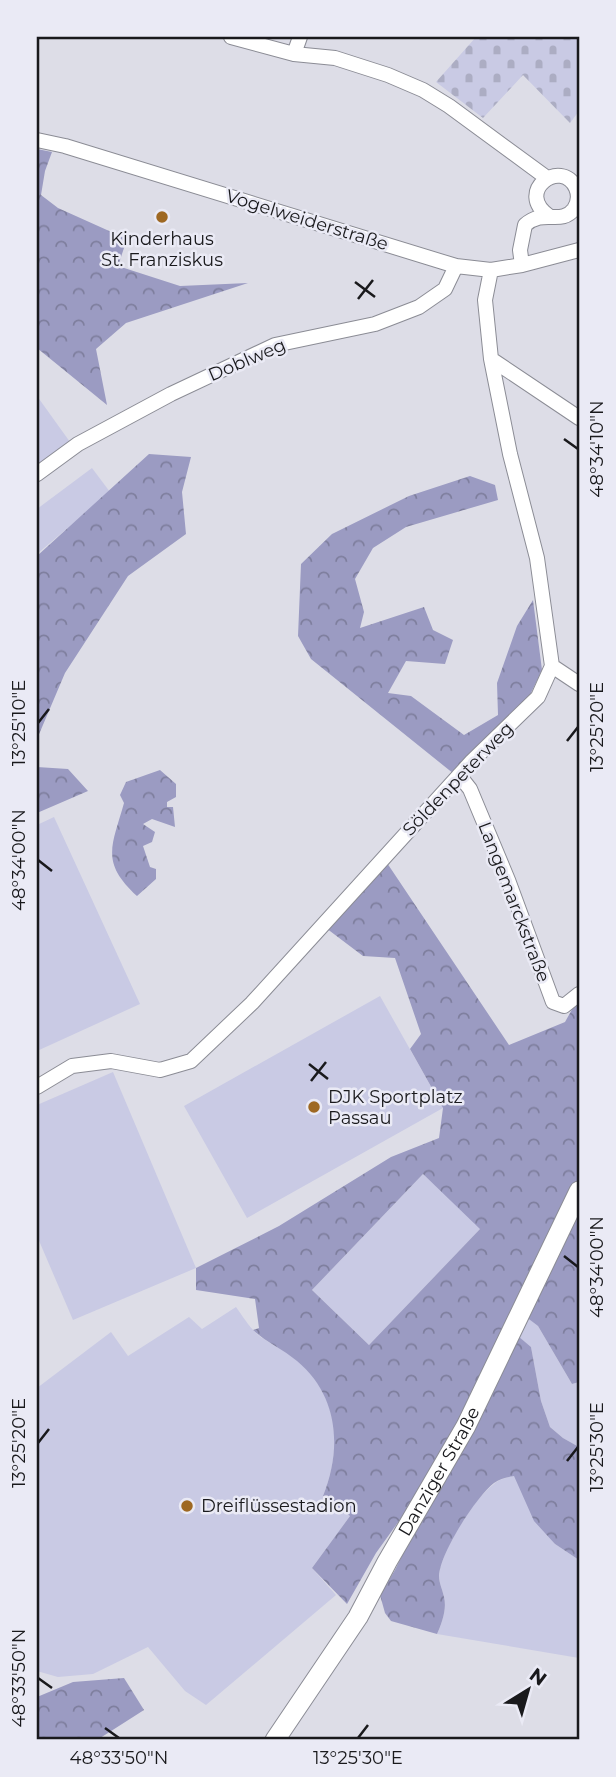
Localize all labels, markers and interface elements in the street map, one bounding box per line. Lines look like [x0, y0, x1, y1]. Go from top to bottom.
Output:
street label: Vogelweiderstraße [223, 185, 391, 255]
marker: Kinderhaus St. Franziskus [154, 209, 170, 225]
place label: Kinderhaus St. Franziskus [101, 228, 223, 271]
street label: Doblweg [205, 334, 289, 386]
text: 48°34'10"N [586, 400, 608, 498]
text: 13°25'10"E [8, 680, 30, 766]
text: 13°25'20"E [586, 682, 608, 772]
street label: Söldenpeterweg [398, 718, 518, 840]
text: 48°34'00"N [8, 809, 30, 911]
street label: Langemarckstraße [473, 819, 555, 985]
place label: DJK Sportplatz Passau [328, 1086, 463, 1129]
marker: DJK Sportplatz Passau [306, 1099, 322, 1115]
text: 48°34'00"N [586, 1216, 608, 1318]
text: 13°25'20"E [8, 1398, 30, 1488]
text: 13°25'30"E [586, 1402, 608, 1492]
street label: Danziger Straße [393, 1403, 485, 1540]
place label: Dreiflüssestadion [201, 1495, 357, 1517]
marker: Dreiflüssestadion [179, 1498, 195, 1514]
text: 48°33'50"N [8, 1629, 30, 1727]
north arrow [494, 1654, 564, 1724]
text: N [525, 1663, 551, 1691]
text: 48°33'50"N [70, 1747, 168, 1769]
text: 13°25'30"E [313, 1747, 403, 1769]

